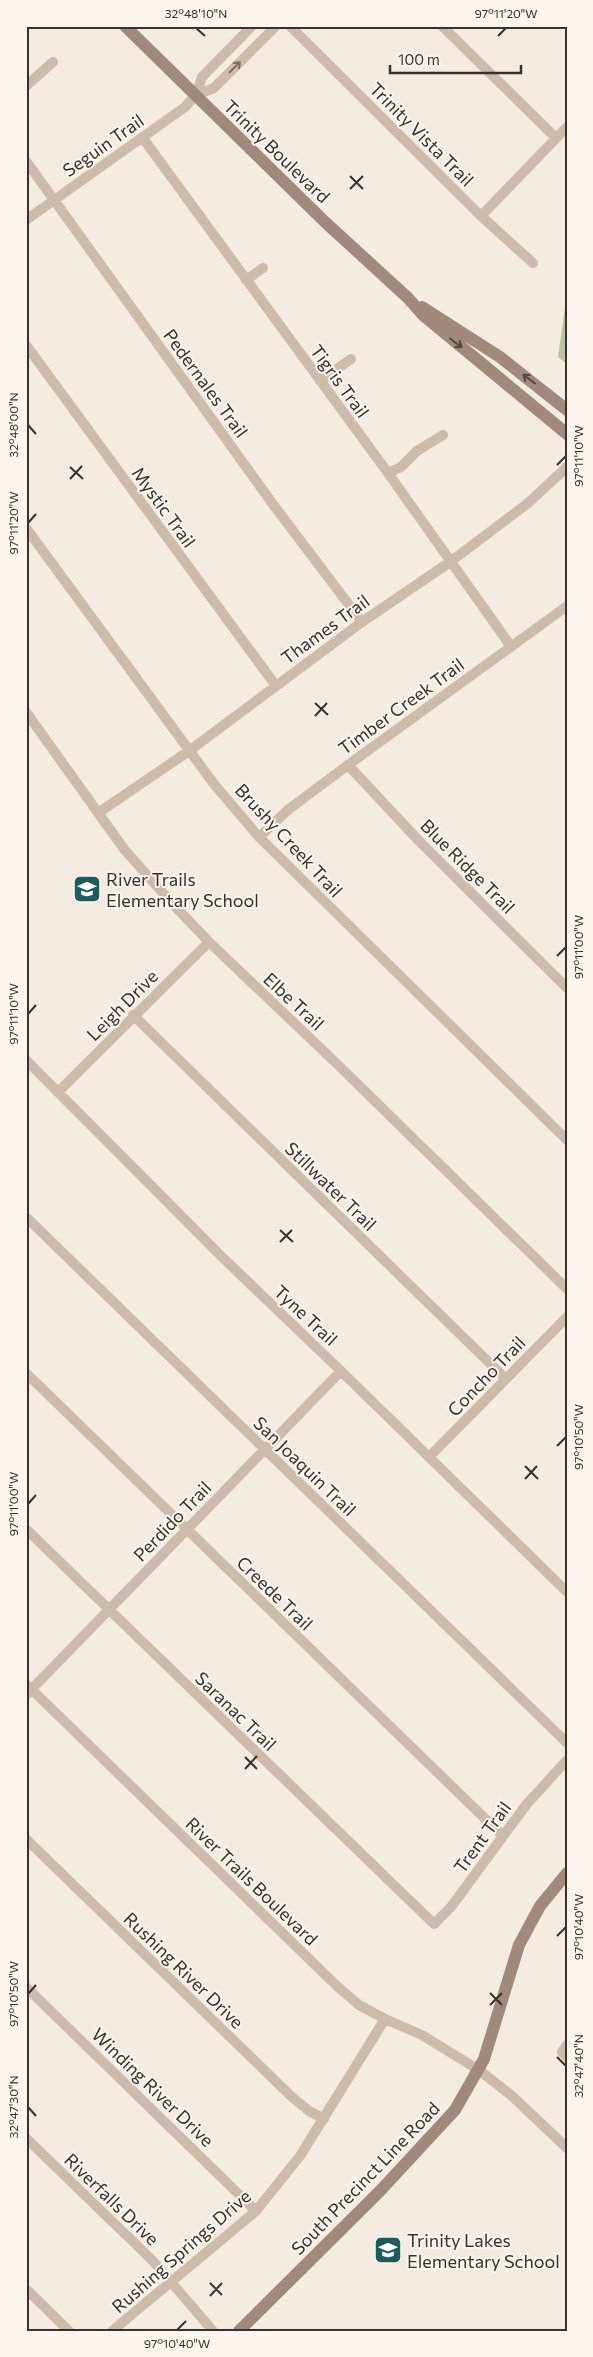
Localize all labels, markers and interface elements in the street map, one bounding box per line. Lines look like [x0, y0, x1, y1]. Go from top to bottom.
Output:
text: 32°48'10"N [165, 6, 227, 20]
text: 97°11'20"W [474, 6, 538, 20]
scale bar [390, 42, 522, 74]
text: 100 m [398, 50, 440, 68]
one-way arrow [229, 61, 241, 73]
street label: Trinity Vista Trail [365, 77, 479, 191]
street label: Trinity Boulevard [219, 95, 335, 207]
street label: Seguin Trail [58, 109, 148, 181]
street label: Pedernales Trail [159, 324, 253, 442]
one-way arrow [449, 337, 462, 348]
street label: Tigris Trail [306, 340, 374, 422]
one-way arrow [522, 374, 536, 384]
text: 32°48'00"N [6, 392, 20, 458]
text: 97°11'10"W [571, 425, 585, 487]
street label: Mystic Trail [127, 463, 201, 551]
text: 97°11'20"W [6, 491, 20, 555]
street label: Thames Trail [277, 590, 373, 668]
street label: Timber Creek Trail [334, 653, 468, 759]
street label: Brushy Creek Trail [231, 779, 347, 901]
street label: Blue Ridge Trail [416, 814, 520, 918]
place label: River Trails Elementary School [106, 868, 259, 911]
school or university icon: River Trails Elementary School [72, 874, 102, 904]
text: 97°11'00"W [571, 915, 585, 979]
street label: Leigh Drive [82, 965, 162, 1045]
street label: Elbe Trail [259, 968, 329, 1034]
text: 97°11'10"W [6, 983, 20, 1045]
street label: Stillwater Trail [281, 1137, 381, 1235]
street label: Tyne Trail [270, 1280, 342, 1350]
street label: Concho Trail [442, 1331, 530, 1421]
text: 97°10'50"W [571, 1404, 585, 1470]
street label: San Joaquin Trail [249, 1412, 361, 1520]
text: 97°11'00"W [6, 1472, 20, 1536]
street label: Perdido Trail [128, 1476, 216, 1566]
street label: Creede Trail [232, 1551, 318, 1635]
street label: Saranac Trail [191, 1667, 281, 1755]
street label: Trent Trail [449, 1797, 515, 1877]
street label: River Trails Boulevard [181, 1812, 323, 1950]
text: 97°10'40"W [571, 1894, 585, 1960]
street label: Rushing River Drive [120, 1907, 248, 2033]
text: 97°10'50"W [6, 1961, 20, 2027]
street label: Winding River Drive [87, 2023, 219, 2151]
text: 32°47'40"N [571, 2034, 585, 2098]
text: 32°47'30"N [6, 2075, 20, 2139]
street label: South Precinct Line Road [286, 2097, 444, 2259]
street label: Riverfalls Drive [60, 2148, 164, 2250]
street label: Rushing Springs Drive [107, 2185, 255, 2317]
place label: Trinity Lakes Elementary School [407, 2229, 560, 2272]
school or university icon: Trinity Lakes Elementary School [373, 2235, 403, 2265]
text: 97°10'40"W [144, 2336, 210, 2350]

